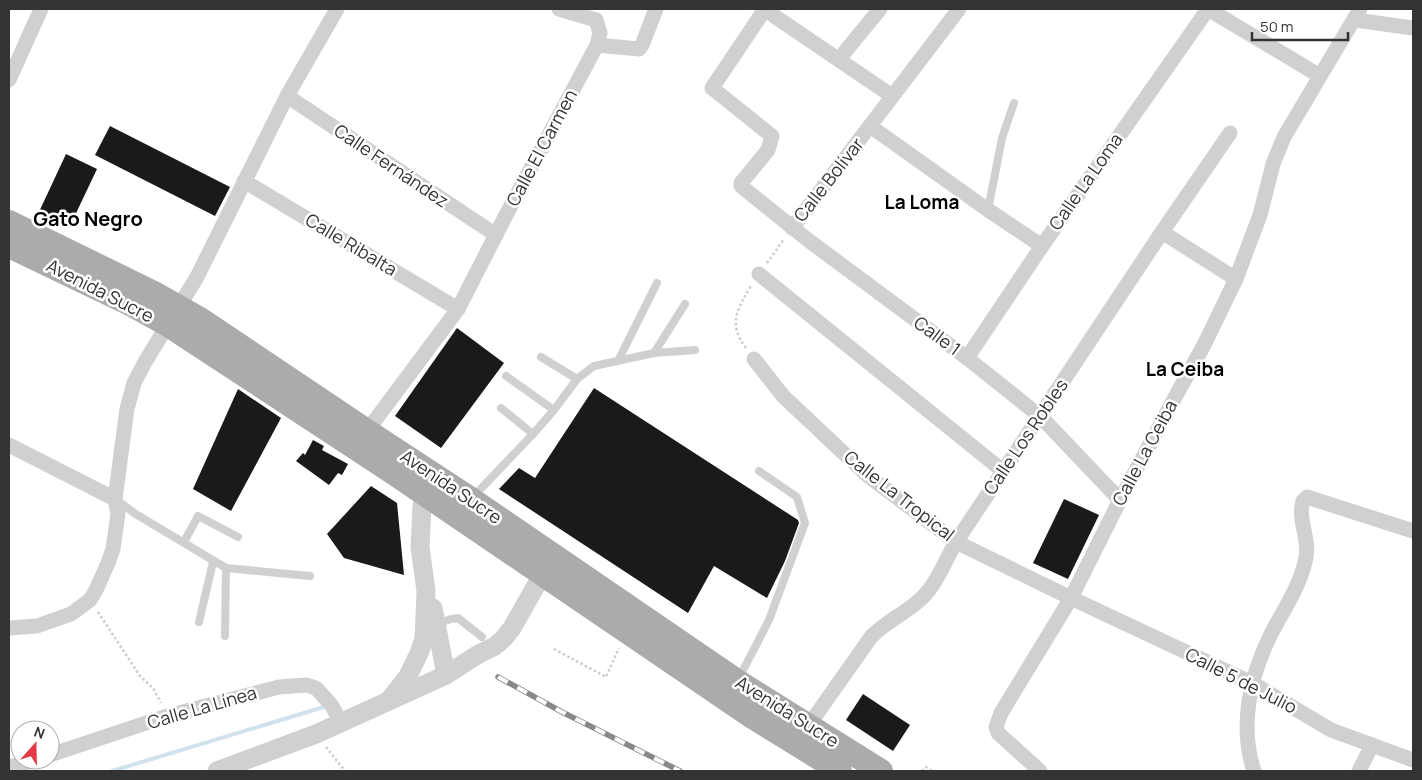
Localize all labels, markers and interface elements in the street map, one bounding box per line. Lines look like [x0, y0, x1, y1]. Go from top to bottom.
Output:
scale bar [1252, 10, 1348, 42]
text: 50 m [1260, 16, 1294, 37]
street label: Calle El Carmen [500, 85, 582, 210]
street label: Calle Fernández [330, 118, 454, 212]
street label: Calle La Loma [1043, 128, 1128, 235]
street label: Calle Bolívar [788, 132, 869, 226]
district label: La Loma [885, 189, 959, 215]
district label: Gato Negro [33, 205, 143, 232]
street label: Calle Ribalta [301, 207, 402, 281]
street label: Avenida Sucre [43, 253, 158, 327]
street label: Calle 1 [909, 310, 966, 360]
district label: La Ceiba [1146, 356, 1224, 382]
street label: Calle Los Robles [977, 374, 1073, 499]
street label: Calle La Ceiba [1106, 395, 1182, 510]
street label: Avenida Sucre [396, 443, 507, 529]
street label: Calle La Tropical [839, 445, 960, 546]
street label: Calle 5 de Julio [1182, 642, 1301, 719]
street label: Avenida Sucre [731, 670, 844, 752]
street label: Calle La Línea [144, 680, 259, 734]
north arrow [10, 720, 60, 770]
text: N [32, 722, 48, 743]

